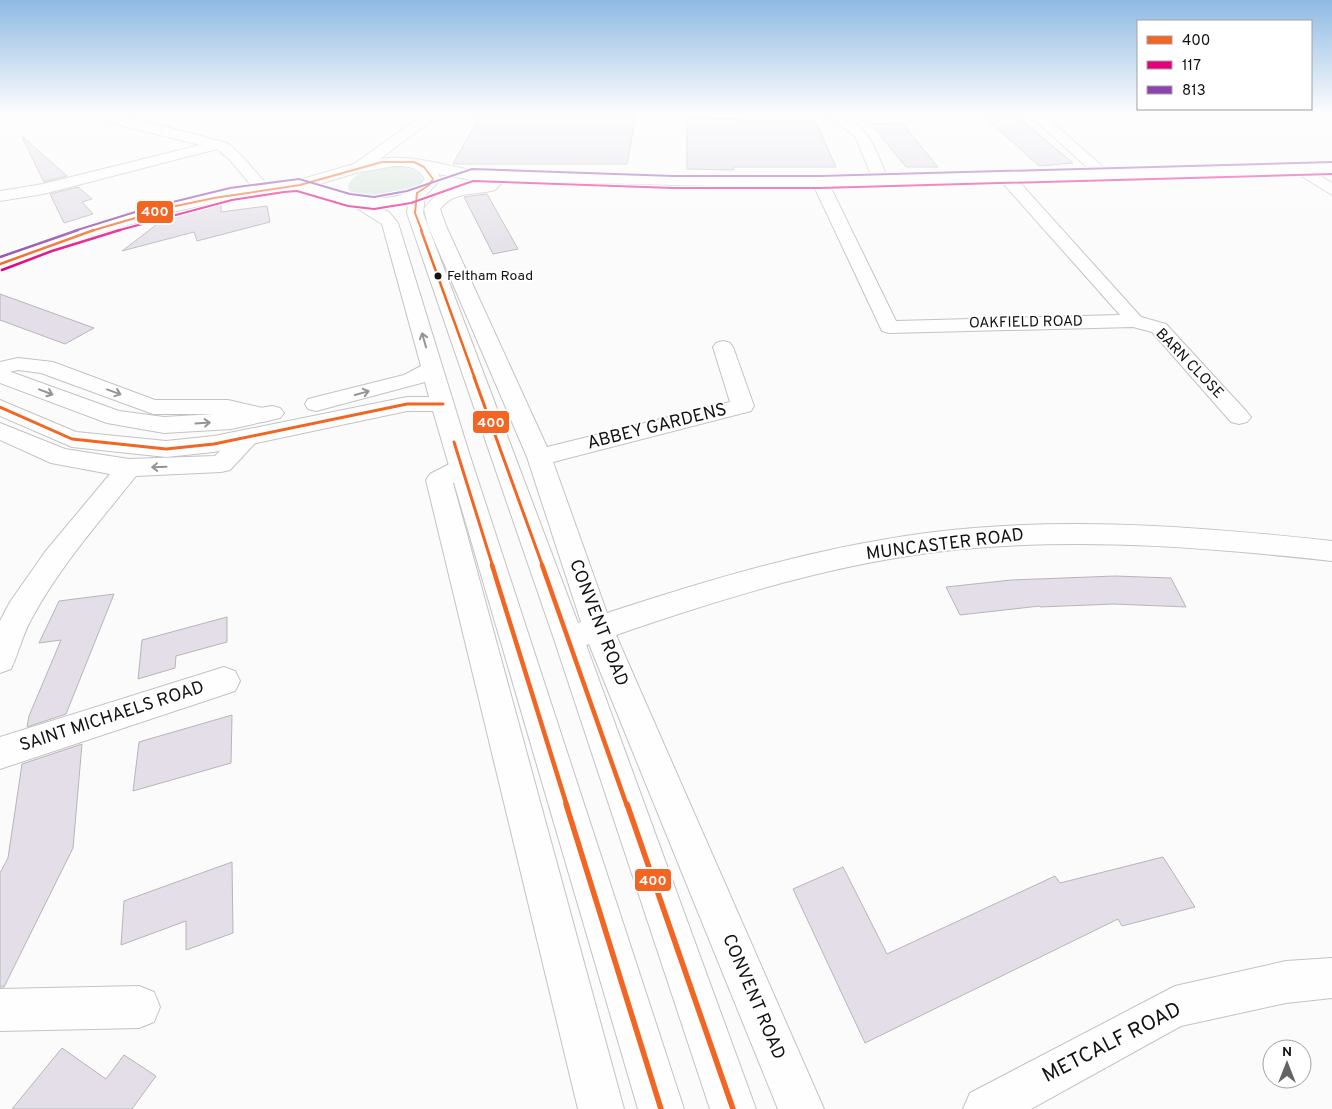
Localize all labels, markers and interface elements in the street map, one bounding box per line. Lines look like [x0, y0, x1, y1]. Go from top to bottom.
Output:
legend [1137, 20, 1312, 110]
text: 400 [1182, 32, 1210, 51]
text: 117 [1182, 57, 1201, 76]
text: 813 [1182, 82, 1206, 101]
line badge: 400 [136, 200, 174, 224]
text: 400 [141, 204, 169, 221]
place label: Feltham Road [447, 268, 533, 285]
marker: Feltham Road [433, 271, 443, 281]
street label: OAKFIELD ROAD [969, 313, 1083, 333]
street label: BARN CLOSE [1151, 325, 1227, 403]
one-way arrow [418, 333, 428, 349]
one-way arrow [37, 388, 53, 397]
one-way arrow [105, 388, 121, 397]
one-way arrow [354, 388, 370, 398]
street label: ABBEY GARDENS [585, 399, 729, 455]
line badge: 400 [472, 410, 510, 434]
text: 400 [477, 415, 505, 432]
one-way arrow [195, 418, 211, 427]
one-way arrow [151, 462, 167, 471]
street label: MUNCASTER ROAD [865, 524, 1025, 566]
street label: CONVENT ROAD [563, 556, 633, 690]
street label: SAINT MICHAELS ROAD [17, 676, 207, 758]
line badge: 400 [634, 868, 672, 892]
text: 400 [639, 873, 667, 890]
street label: CONVENT ROAD [716, 931, 790, 1063]
street label: METCALF ROAD [1038, 996, 1186, 1090]
north arrow [1262, 1039, 1312, 1089]
text: N [1282, 1044, 1292, 1061]

